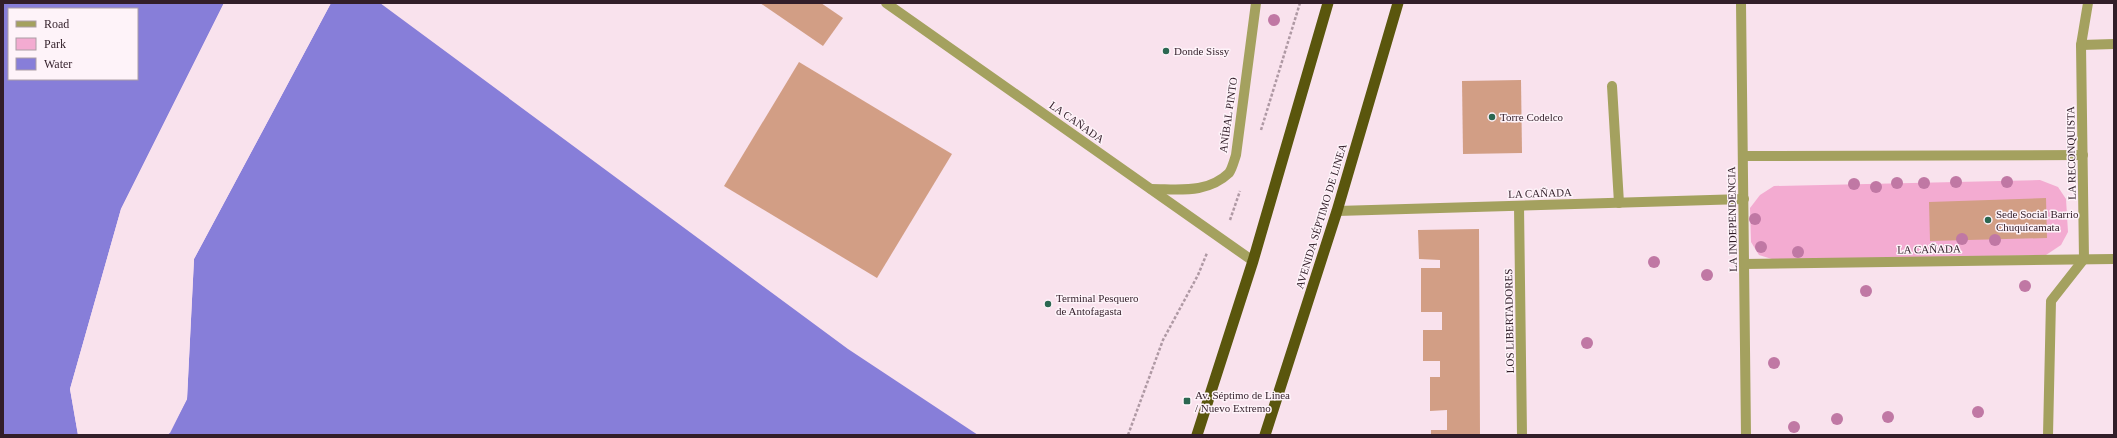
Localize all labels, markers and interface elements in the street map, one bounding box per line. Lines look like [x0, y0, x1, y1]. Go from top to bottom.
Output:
legend [8, 8, 138, 80]
text: Road [44, 17, 69, 31]
text: Park [44, 37, 66, 51]
place label: Donde Sissy [1174, 45, 1230, 57]
marker: Donde Sissy [1161, 46, 1171, 56]
text: Water [44, 57, 72, 71]
street label: ANÍBAL PINTO [1217, 76, 1239, 154]
street label: LA CAÑADA [1047, 99, 1107, 145]
street label: LA RECONQUISTA [2064, 106, 2078, 200]
place label: Torre Codelco [1500, 111, 1564, 123]
marker: Torre Codelco [1487, 112, 1497, 122]
street label: AVENIDA SÉPTIMO DE LINEA [1293, 142, 1349, 290]
street label: LA INDEPENDENCIA [1725, 166, 1739, 272]
street label: LA CAÑADA [1508, 186, 1572, 200]
place label: Sede Social Barrio Chuquicamata [1996, 208, 2079, 233]
marker: Sede Social Barrio Chuquicamata [1983, 215, 1993, 225]
street label: LA CAÑADA [1897, 242, 1961, 256]
street label: LOS LIBERTADORES [1502, 269, 1516, 373]
place label: Terminal Pesquero de Antofagasta [1056, 292, 1139, 317]
marker: Terminal Pesquero de Antofagasta [1043, 299, 1053, 309]
place label: Av. Séptimo de Linea / Nuevo Extremo [1195, 389, 1290, 414]
marker: Av. Séptimo de Linea / Nuevo Extremo [1182, 396, 1192, 406]

